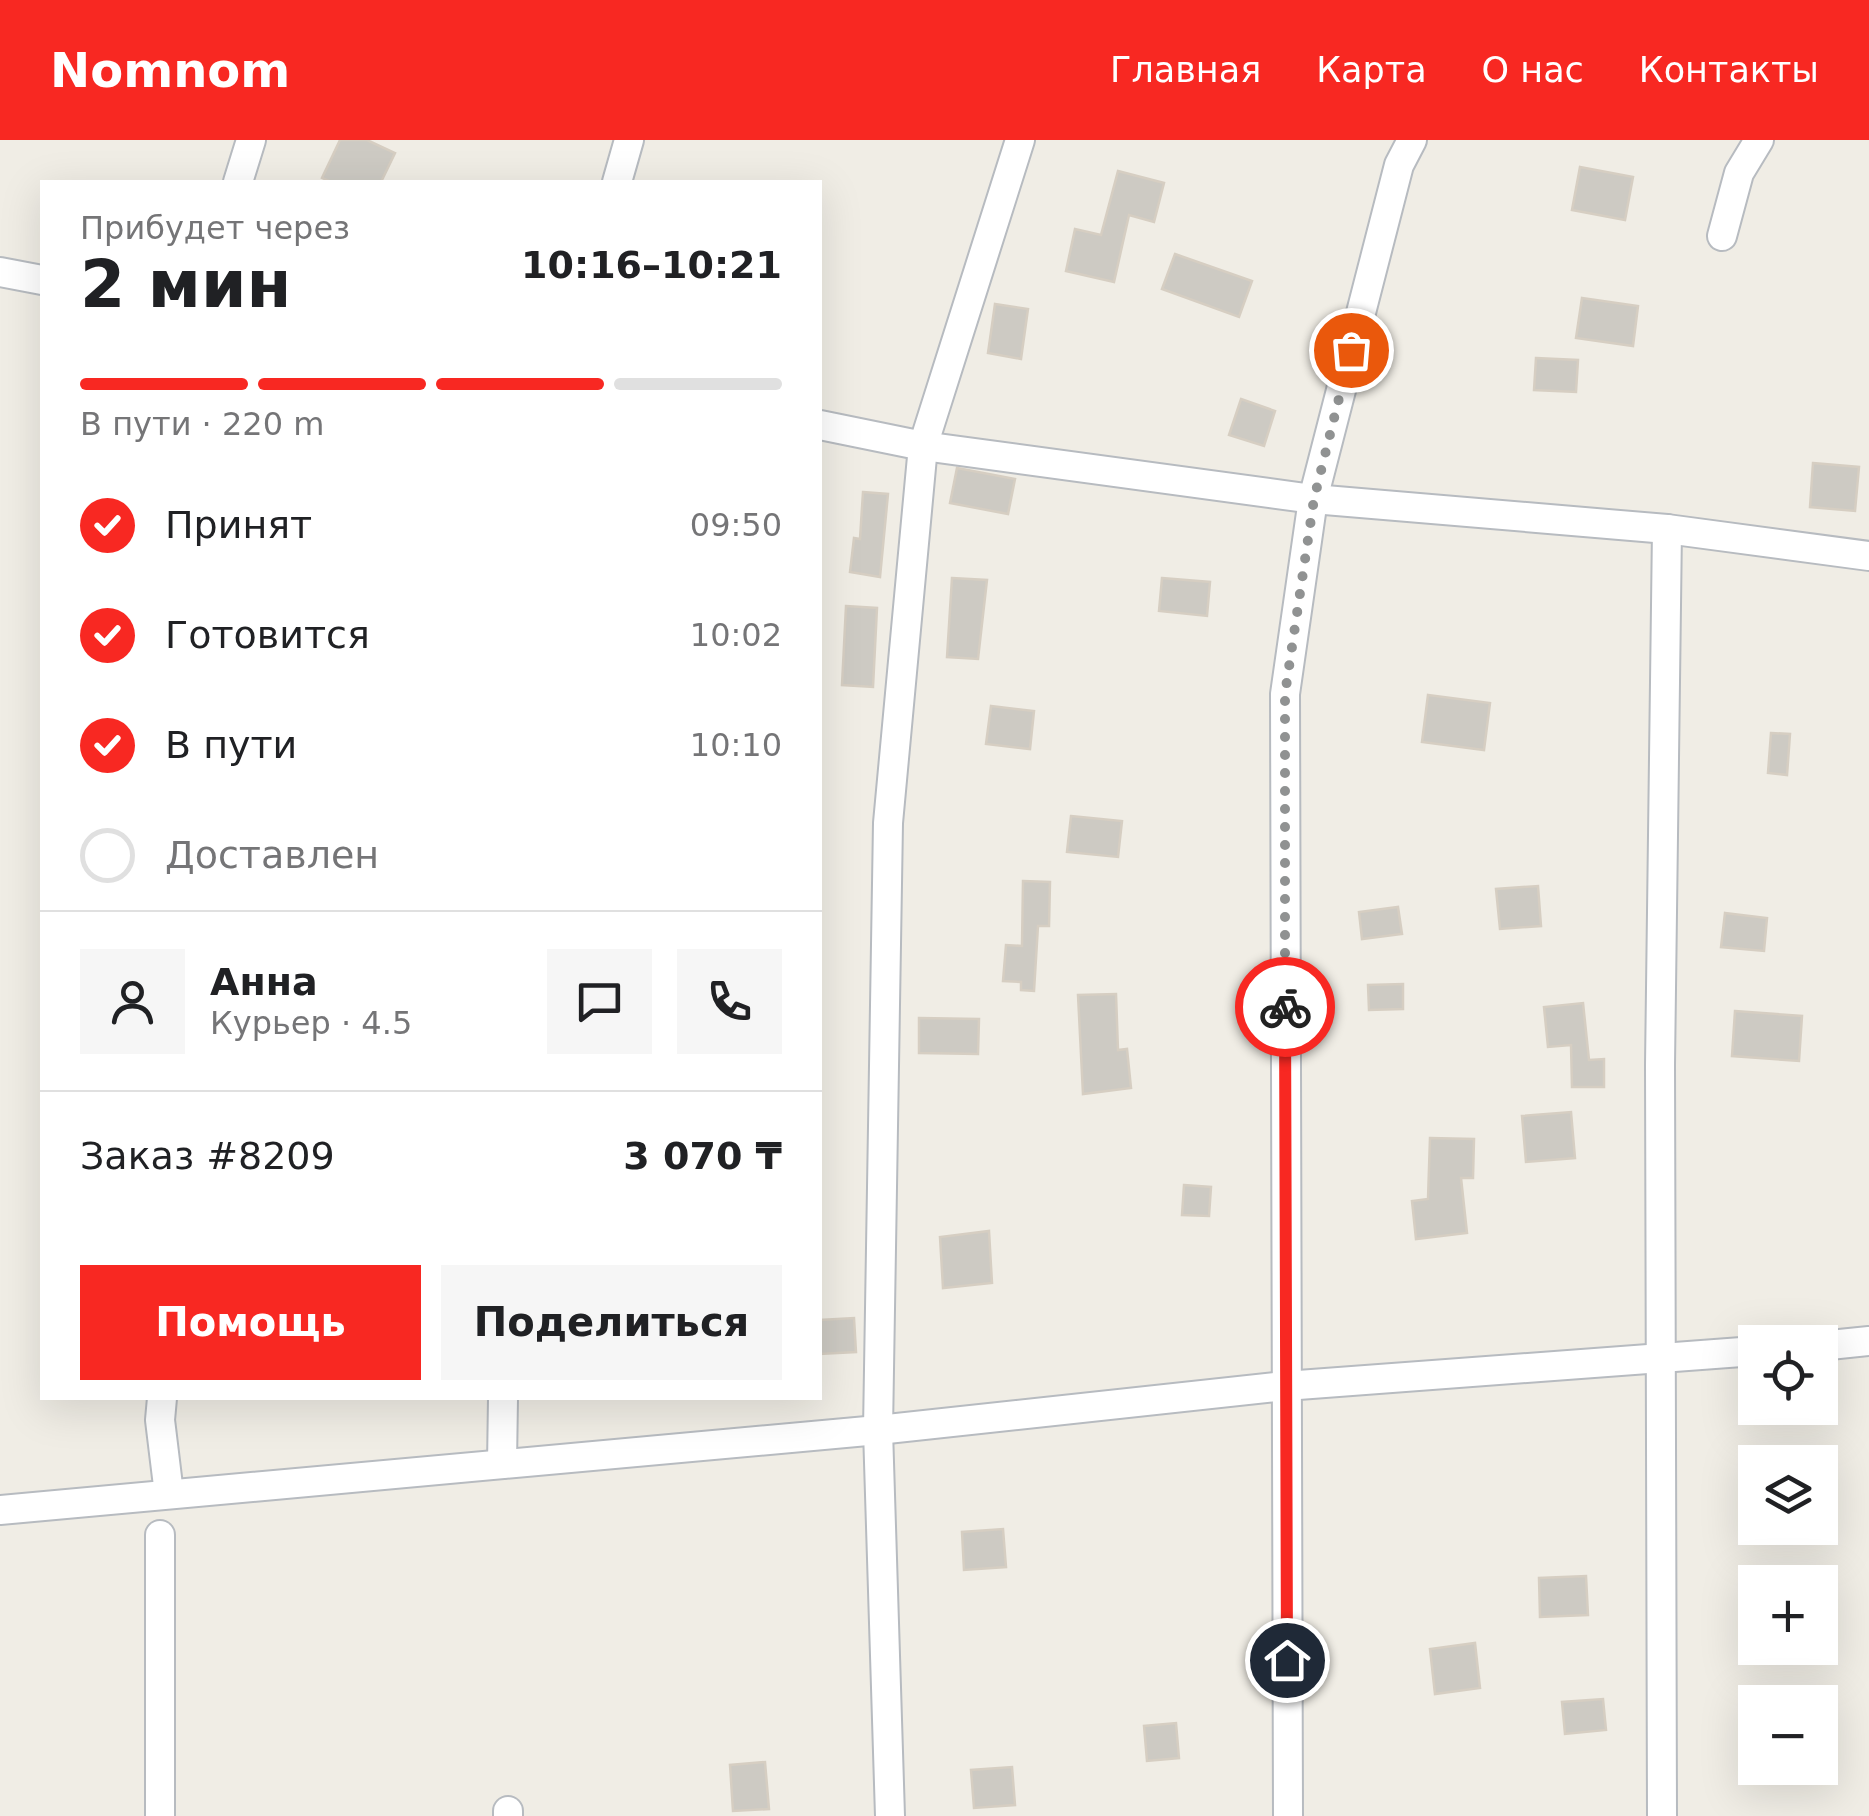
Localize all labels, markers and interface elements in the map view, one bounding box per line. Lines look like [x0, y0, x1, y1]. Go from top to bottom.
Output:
text: Nomnom [50, 42, 290, 98]
text: Главная [1110, 50, 1261, 90]
text: Карта [1316, 50, 1427, 90]
text: О нас [1482, 50, 1584, 90]
text: Контакты [1639, 50, 1819, 90]
text: Прибудет через [80, 209, 350, 247]
text: 10:16–10:21 [521, 243, 782, 287]
text: 2 мин [80, 247, 291, 322]
pin [1309, 308, 1394, 393]
icon: bag [1324, 323, 1379, 378]
text: В пути · 220 m [80, 405, 324, 443]
icon: check [80, 498, 135, 553]
text: Принят [165, 503, 312, 547]
text: 09:50 [690, 506, 782, 544]
icon: check [80, 608, 135, 663]
text: Готовится [165, 613, 370, 657]
text: 10:02 [690, 616, 782, 654]
icon: check [80, 718, 135, 773]
text: В пути [165, 723, 297, 767]
text: 10:10 [690, 726, 782, 764]
text: Доставлен [165, 833, 379, 877]
button: person [80, 949, 185, 1054]
button: chat [547, 949, 652, 1054]
button: phone [677, 949, 782, 1054]
courier [1235, 957, 1335, 1057]
text: Анна [210, 960, 318, 1004]
icon: bike [1258, 980, 1313, 1035]
text: Курьер · 4.5 [210, 1004, 412, 1042]
text: Заказ #8209 [80, 1134, 335, 1178]
text: 3 070 ₸ [623, 1134, 782, 1178]
button: Помощь [80, 1265, 421, 1380]
button: Поделиться [441, 1265, 782, 1380]
map controls [1738, 1325, 1838, 1785]
button: locate [1738, 1325, 1838, 1425]
button: layers [1738, 1445, 1838, 1545]
button: + [1738, 1565, 1838, 1665]
pin [1245, 1618, 1330, 1703]
icon: home [1260, 1633, 1315, 1688]
button: − [1738, 1685, 1838, 1785]

